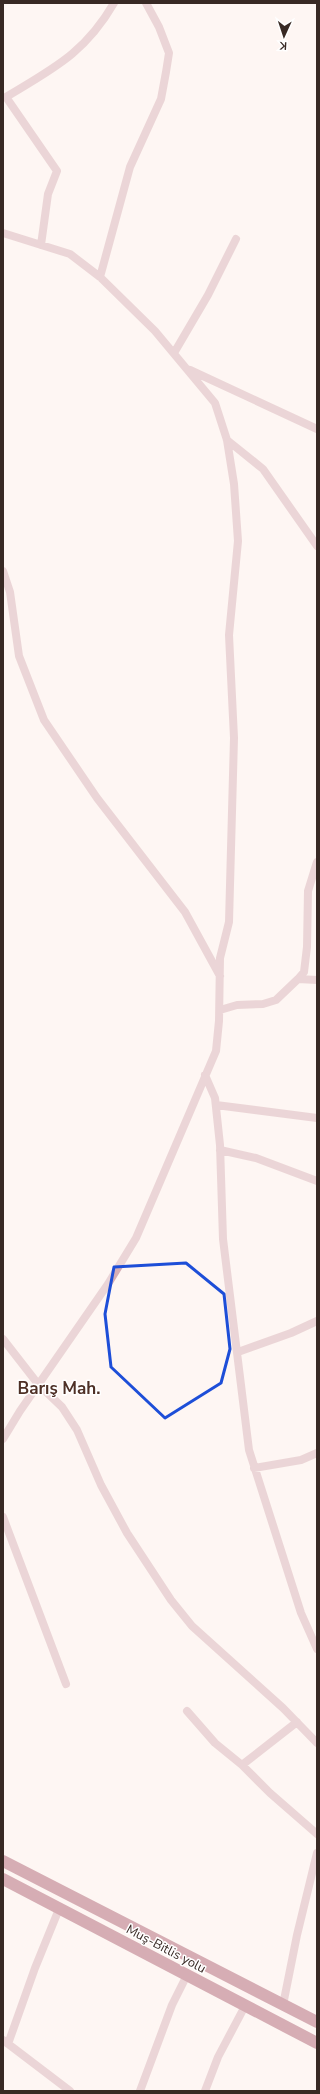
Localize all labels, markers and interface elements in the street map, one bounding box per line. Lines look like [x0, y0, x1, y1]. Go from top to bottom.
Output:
north arrow [264, 16, 304, 56]
text: K [279, 38, 288, 53]
district label: Barış Mah. [17, 1377, 101, 1400]
street label: Muş-Bitlis yolu [123, 1920, 209, 1978]

